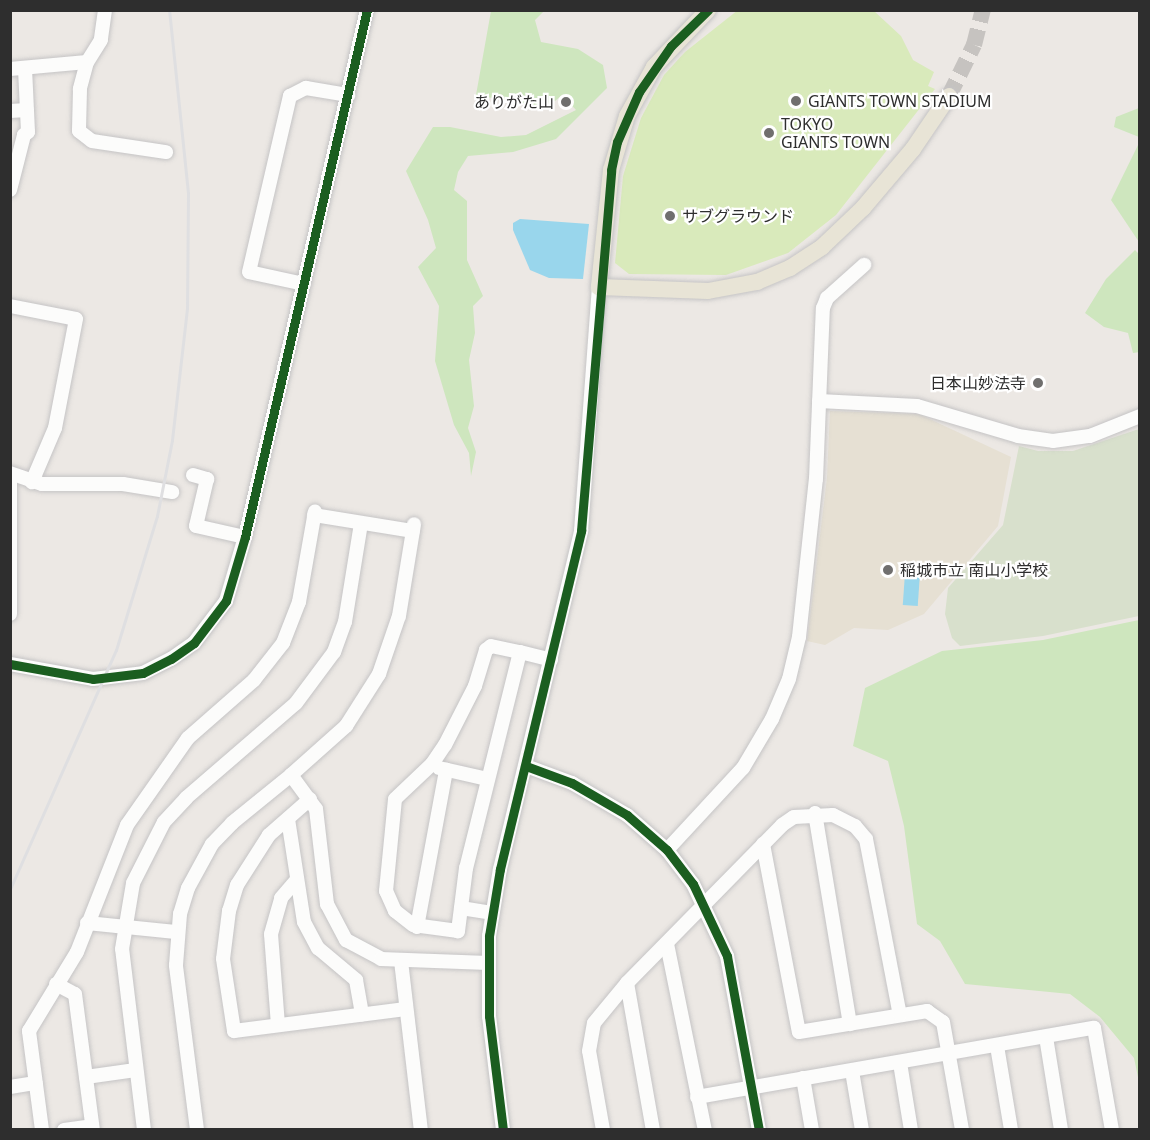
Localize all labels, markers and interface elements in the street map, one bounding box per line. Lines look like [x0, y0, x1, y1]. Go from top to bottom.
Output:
place label: GIANTS TOWN STADIUM [808, 91, 992, 111]
place label: ありがた山 [474, 92, 554, 112]
marker: GIANTS TOWN STADIUM [789, 94, 803, 108]
marker: ありがた山 [559, 95, 573, 109]
place label: TOKYO GIANTS TOWN [781, 114, 890, 152]
marker: TOKYO GIANTS TOWN [762, 126, 776, 140]
place label: サブグラウンド [682, 206, 794, 226]
marker: サブグラウンド [663, 209, 677, 223]
place label: 日本山妙法寺 [930, 373, 1026, 393]
marker: 日本山妙法寺 [1031, 376, 1045, 390]
place label: 稲城市立 南山小学校 [900, 560, 1048, 580]
marker: 稲城市立 南山小学校 [881, 563, 895, 577]

